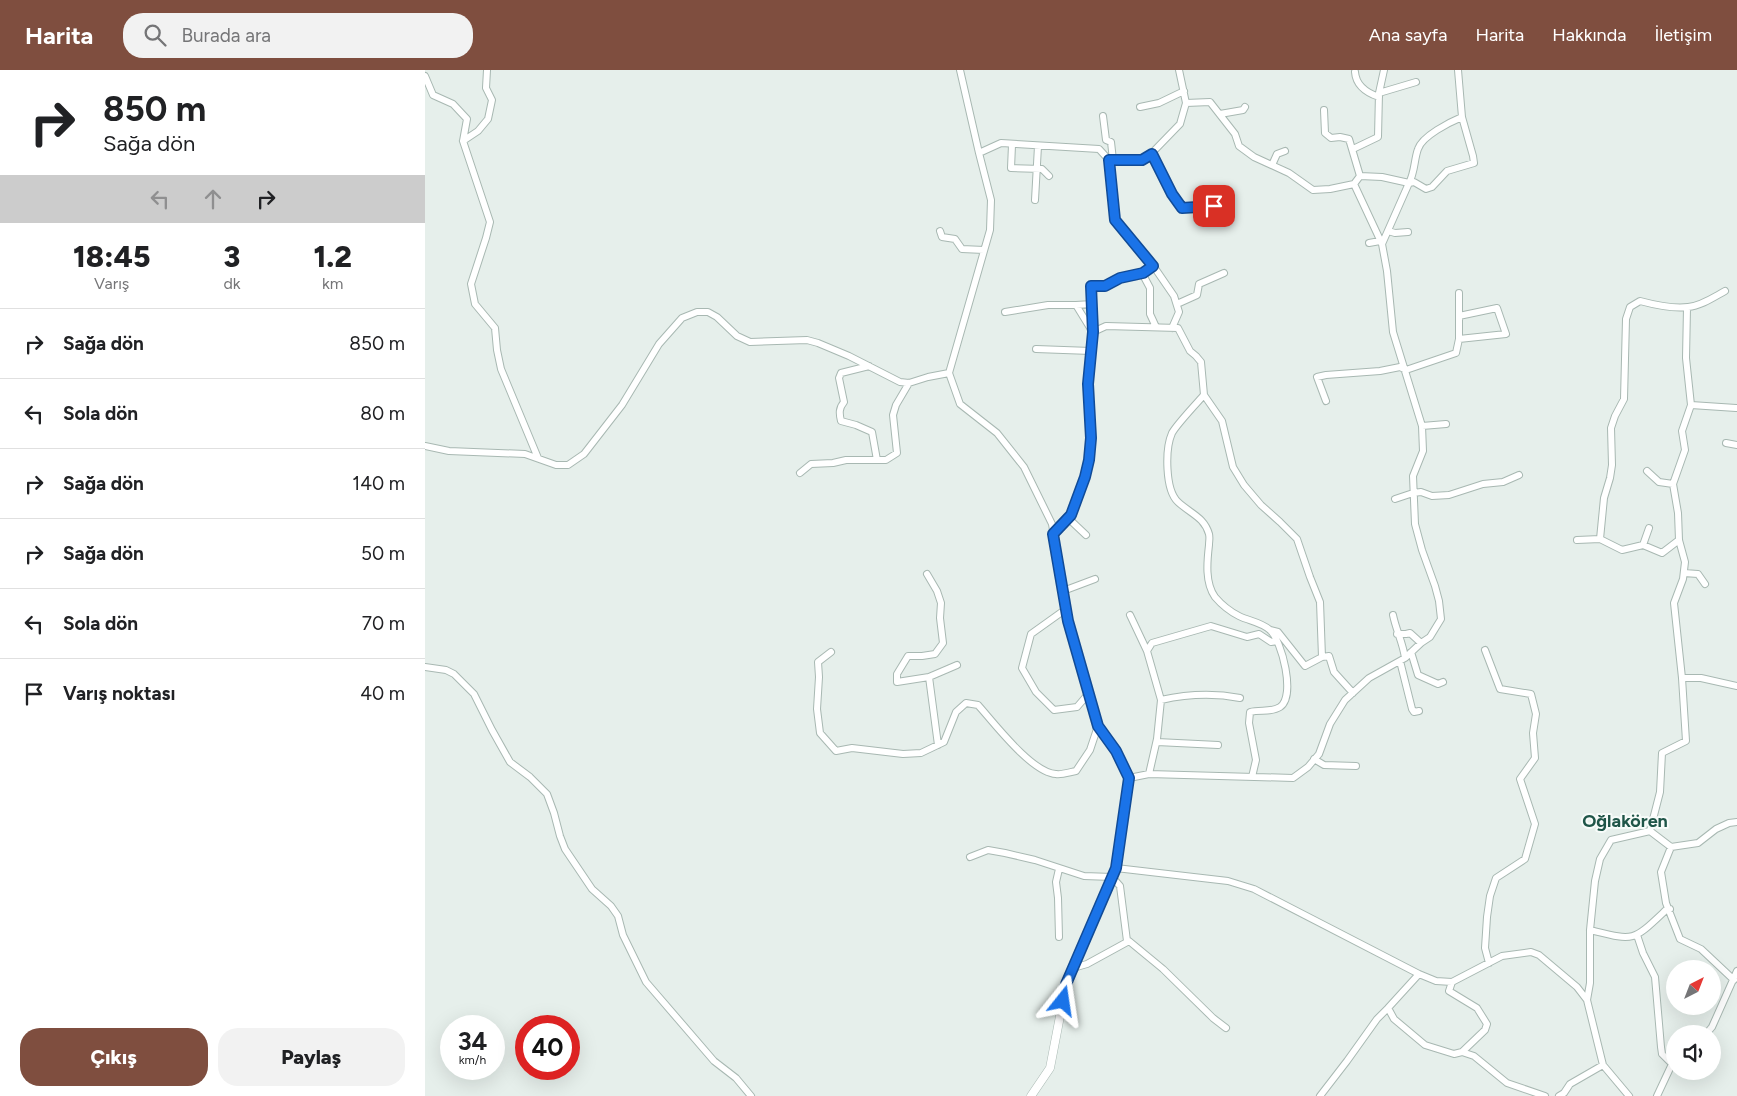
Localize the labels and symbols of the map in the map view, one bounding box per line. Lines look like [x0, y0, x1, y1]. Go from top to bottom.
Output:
pin [1193, 185, 1235, 227]
district label: Oğlakören [1582, 810, 1668, 832]
north arrow [1666, 960, 1721, 1015]
position arrow [1036, 974, 1088, 1026]
speed limit sign: 40 [515, 1015, 580, 1080]

